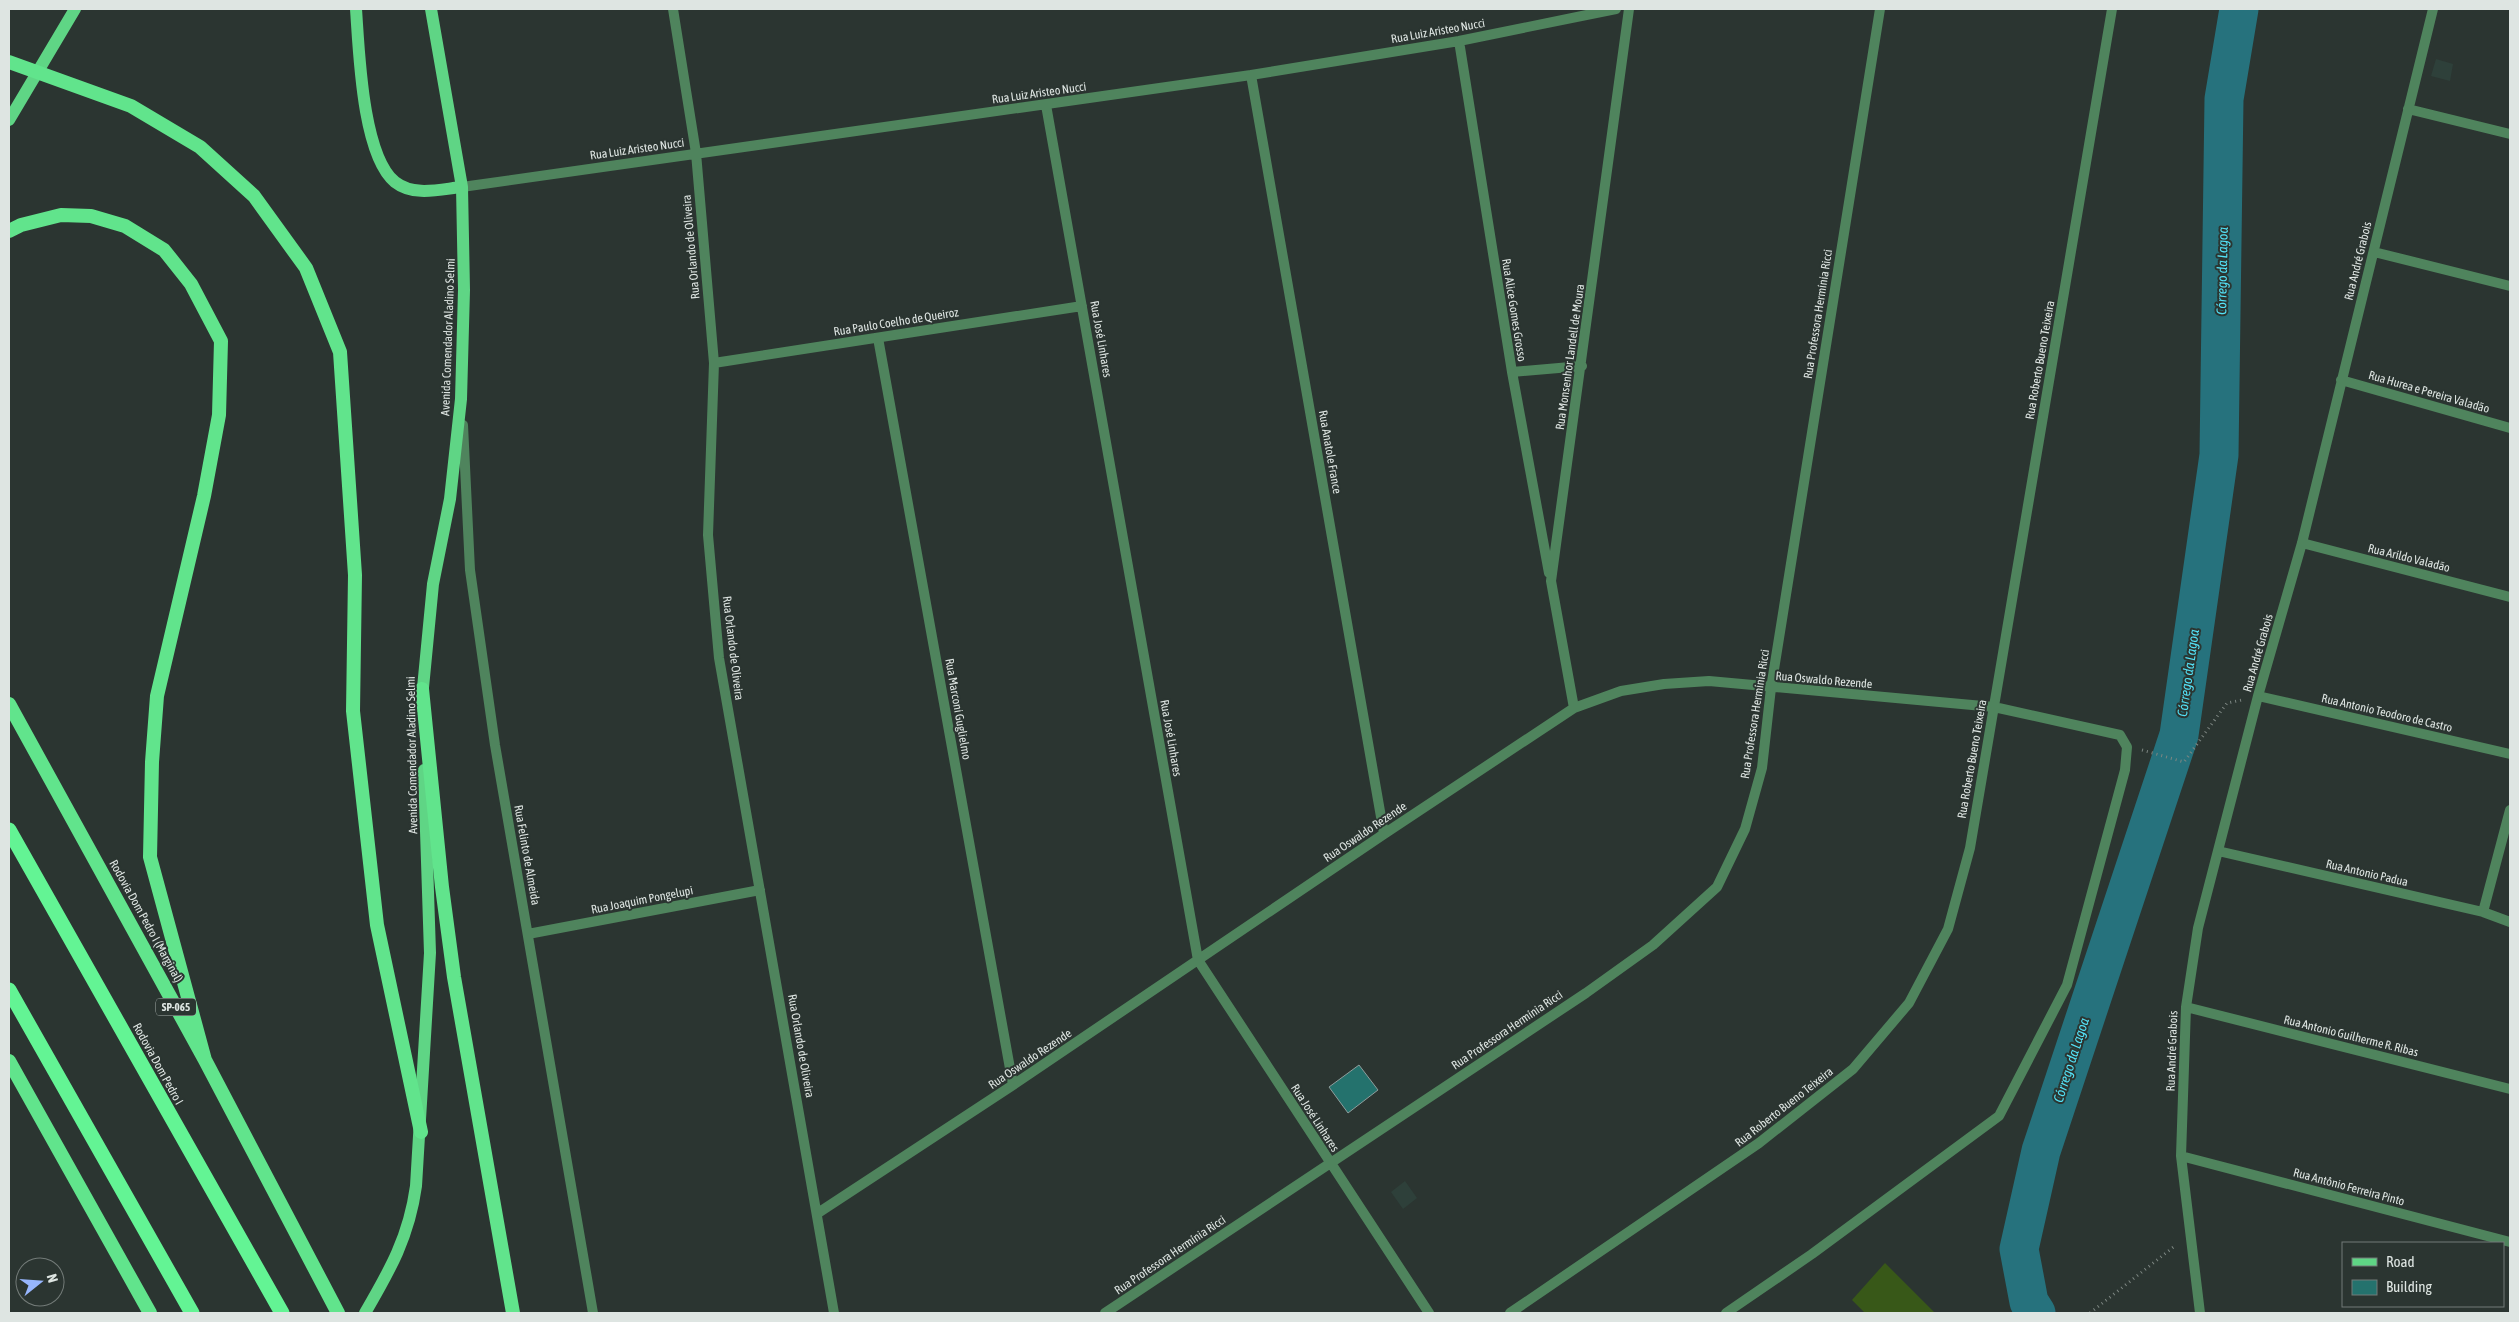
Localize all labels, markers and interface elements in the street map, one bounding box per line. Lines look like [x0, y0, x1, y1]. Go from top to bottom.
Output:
street label: Rua Luiz Aristeo Nucci [1390, 16, 1486, 46]
street label: Rua Luiz Aristeo Nucci [991, 79, 1087, 107]
street label: Rua Luiz Aristeo Nucci [589, 135, 685, 163]
street label: Rua Orlando de Oliveira [679, 194, 703, 300]
street label: Rua André Grabois [2341, 220, 2375, 302]
water label: Córrego da Lagoa [2213, 226, 2231, 315]
street label: Rua Professora Hermínia Ricci [1801, 248, 1835, 380]
street label: Avenida Comendador Aladino Selmi [438, 258, 458, 416]
street label: Rua Alice Gomes Grosso [1499, 258, 1529, 363]
street label: Rua Monsenhor Landell de Moura [1553, 283, 1587, 431]
street label: Rua Roberto Bueno Teixeira [2023, 299, 2057, 421]
street label: Rua José Linhares [1087, 300, 1115, 378]
street label: Rua Paulo Coelho de Queiroz [833, 305, 960, 339]
street label: Rua Hurea e Pereira Valadão [2367, 368, 2492, 416]
street label: Rua Anatole France [1316, 409, 1344, 495]
street label: Rua Arildo Valadão [2367, 541, 2452, 575]
street label: Rua Orlando de Oliveira [720, 595, 746, 701]
street label: Rua André Grabois [2240, 612, 2276, 694]
water label: Córrego da Lagoa [2174, 628, 2202, 718]
street label: Rua Professora Hermínia Ricci [1738, 648, 1772, 780]
street label: Rua Marconi Guglielmo [942, 657, 974, 761]
street label: Rua Oswaldo Rezende [1775, 669, 1873, 691]
street label: Avenida Comendador Aladino Selmi [404, 676, 420, 834]
street label: Rua Antonio Teodoro de Castro [2320, 691, 2454, 735]
street label: Rua Roberto Bueno Teixeira [1955, 698, 1989, 820]
street label: Rua José Linhares [1157, 699, 1185, 777]
street label: Rua Oswaldo Rezende [1321, 799, 1409, 865]
street label: Rua Felinto de Almeida [511, 804, 543, 906]
street label: Rodovia Dom Pedro I (Marginal) [106, 857, 186, 985]
street label: Rua Antonio Padua [2325, 857, 2409, 889]
street label: Rua Joaquim Pongelupi [590, 883, 694, 917]
street label: Rua Professora Hermínia Ricci [1449, 988, 1565, 1072]
street label: Rua Orlando de Oliveira [785, 993, 817, 1099]
road number: SP-065 [156, 999, 196, 1016]
street label: Rua André Grabois [2164, 1010, 2180, 1092]
street label: Rua Antonio Guilherme R. Ribas [2282, 1012, 2420, 1060]
water label: Córrego da Lagoa [2050, 1015, 2092, 1104]
street label: Rodovia Dom Pedro I [130, 1021, 186, 1107]
street label: Rua Oswaldo Rezende [986, 1026, 1074, 1092]
street label: Rua Roberto Bueno Teixeira [1732, 1064, 1836, 1150]
street label: Rua José Linhares [1288, 1082, 1342, 1154]
street label: Rua Antônio Ferreira Pinto [2292, 1165, 2407, 1209]
street label: Rua Professora Hermínia Ricci [1112, 1213, 1228, 1297]
legend [2342, 1242, 2504, 1307]
text: Road [2386, 1253, 2415, 1270]
north arrow [15, 1257, 65, 1307]
text: N [44, 1272, 61, 1284]
text: Building [2386, 1278, 2432, 1295]

